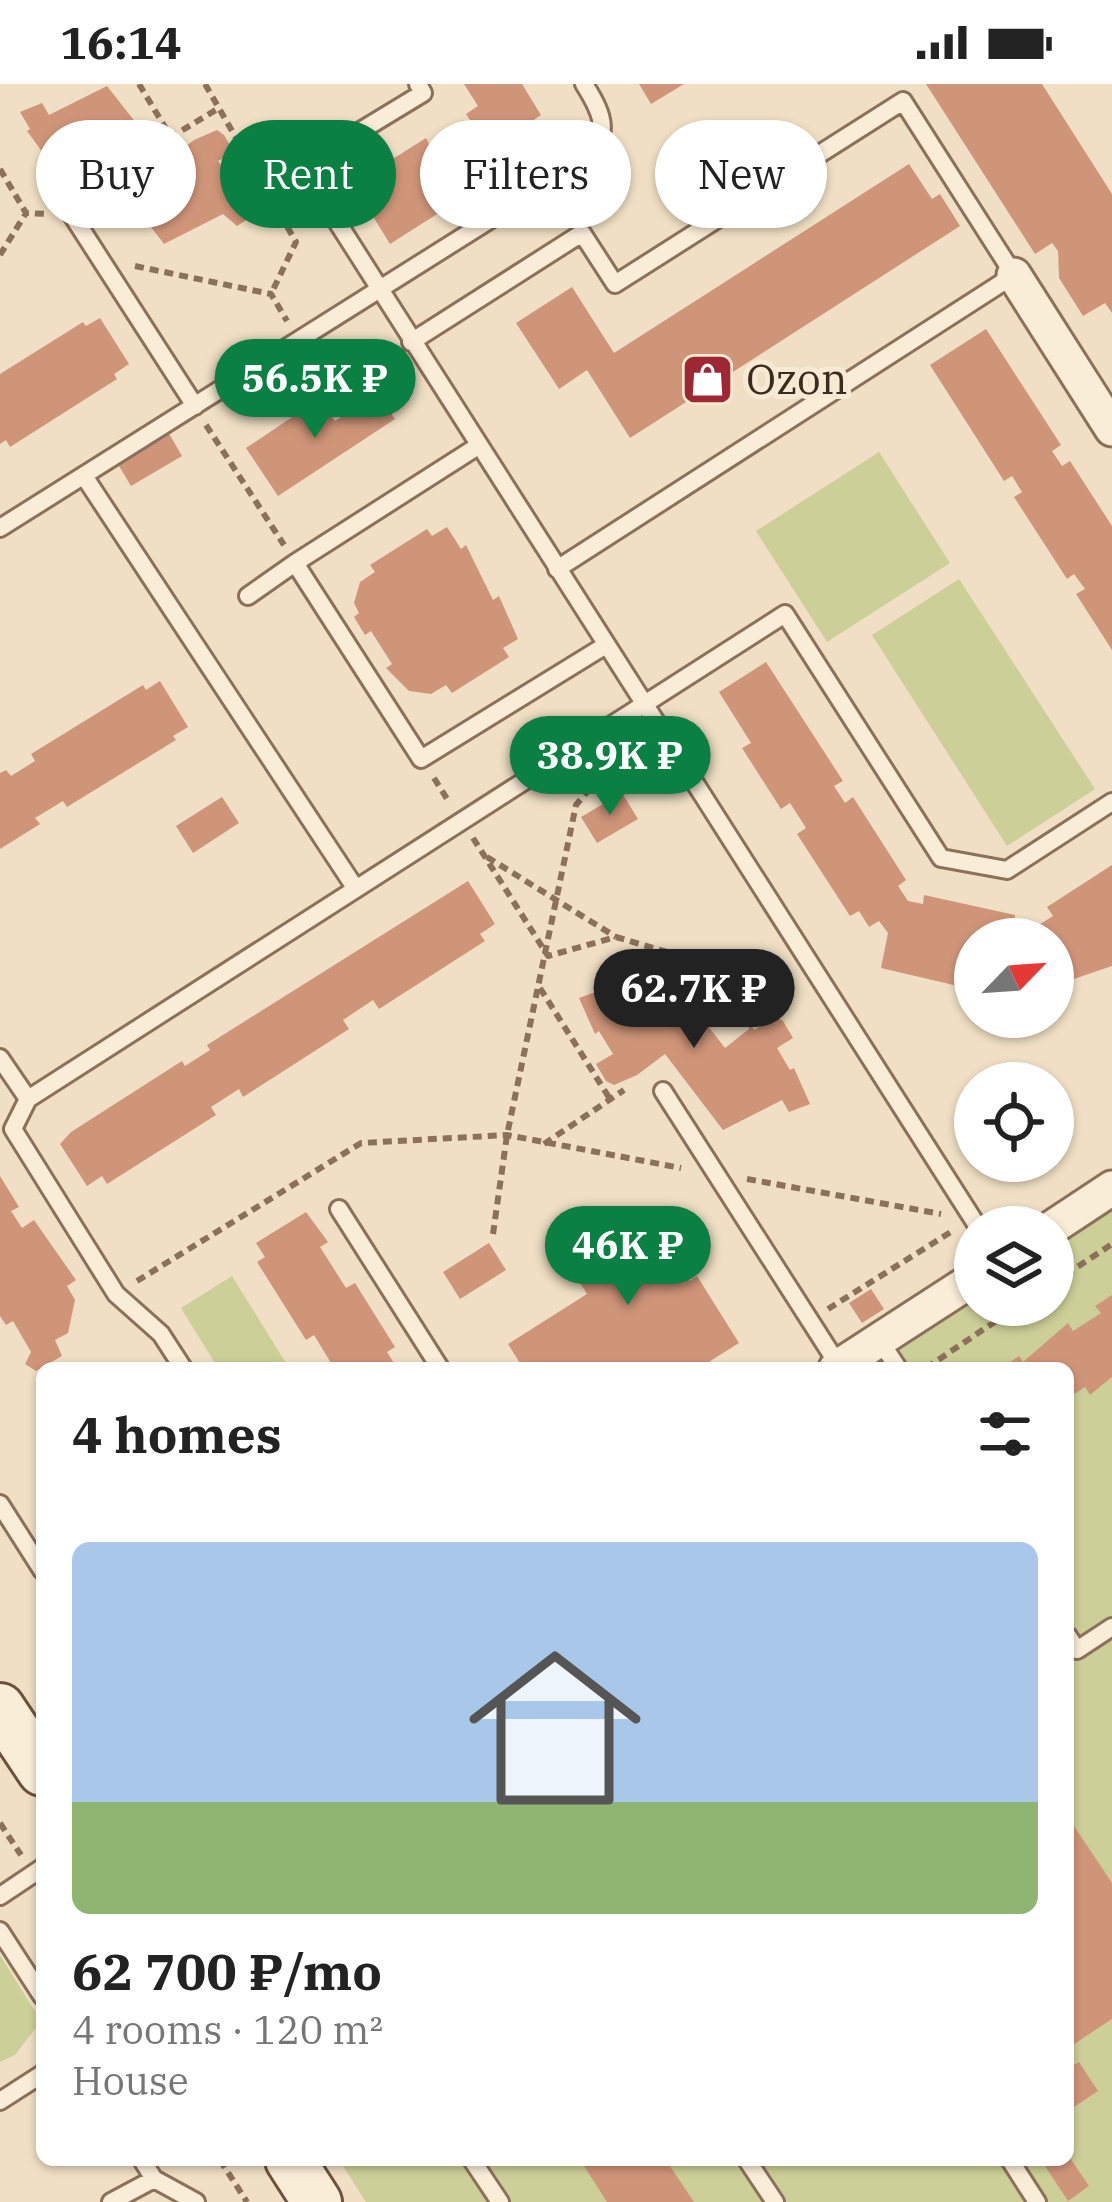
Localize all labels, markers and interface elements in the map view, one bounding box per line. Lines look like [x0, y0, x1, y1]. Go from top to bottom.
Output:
text: 16:14 [60, 13, 182, 71]
chip: Buy [36, 120, 196, 228]
chip: Rent [220, 120, 396, 228]
chip: Filters [420, 120, 631, 228]
chip: New [655, 120, 827, 228]
pin: 56.5K ₽ [204, 339, 426, 441]
shop icon: Ozon [679, 351, 735, 407]
place label: Ozon [746, 351, 848, 406]
text: 56.5K ₽ [242, 352, 388, 403]
pin: 38.9K ₽ [499, 716, 721, 818]
text: 38.9K ₽ [537, 729, 683, 780]
north arrow [954, 918, 1074, 1038]
map controls [954, 918, 1074, 1326]
pin: 62.7K ₽ [583, 949, 805, 1051]
text: 62.7K ₽ [621, 962, 767, 1013]
button: locate [954, 1062, 1074, 1182]
pin: 46K ₽ [544, 1206, 712, 1308]
button: layers [954, 1206, 1074, 1326]
text: 46K ₽ [572, 1219, 684, 1270]
text: 4 homes [72, 1401, 282, 1467]
icon: filters [972, 1401, 1038, 1467]
icon: home [447, 1620, 663, 1836]
text: 62 700 ₽/mo [72, 1938, 382, 2004]
text: 4 rooms · 120 m² [72, 2004, 383, 2055]
text: House [72, 2055, 189, 2106]

